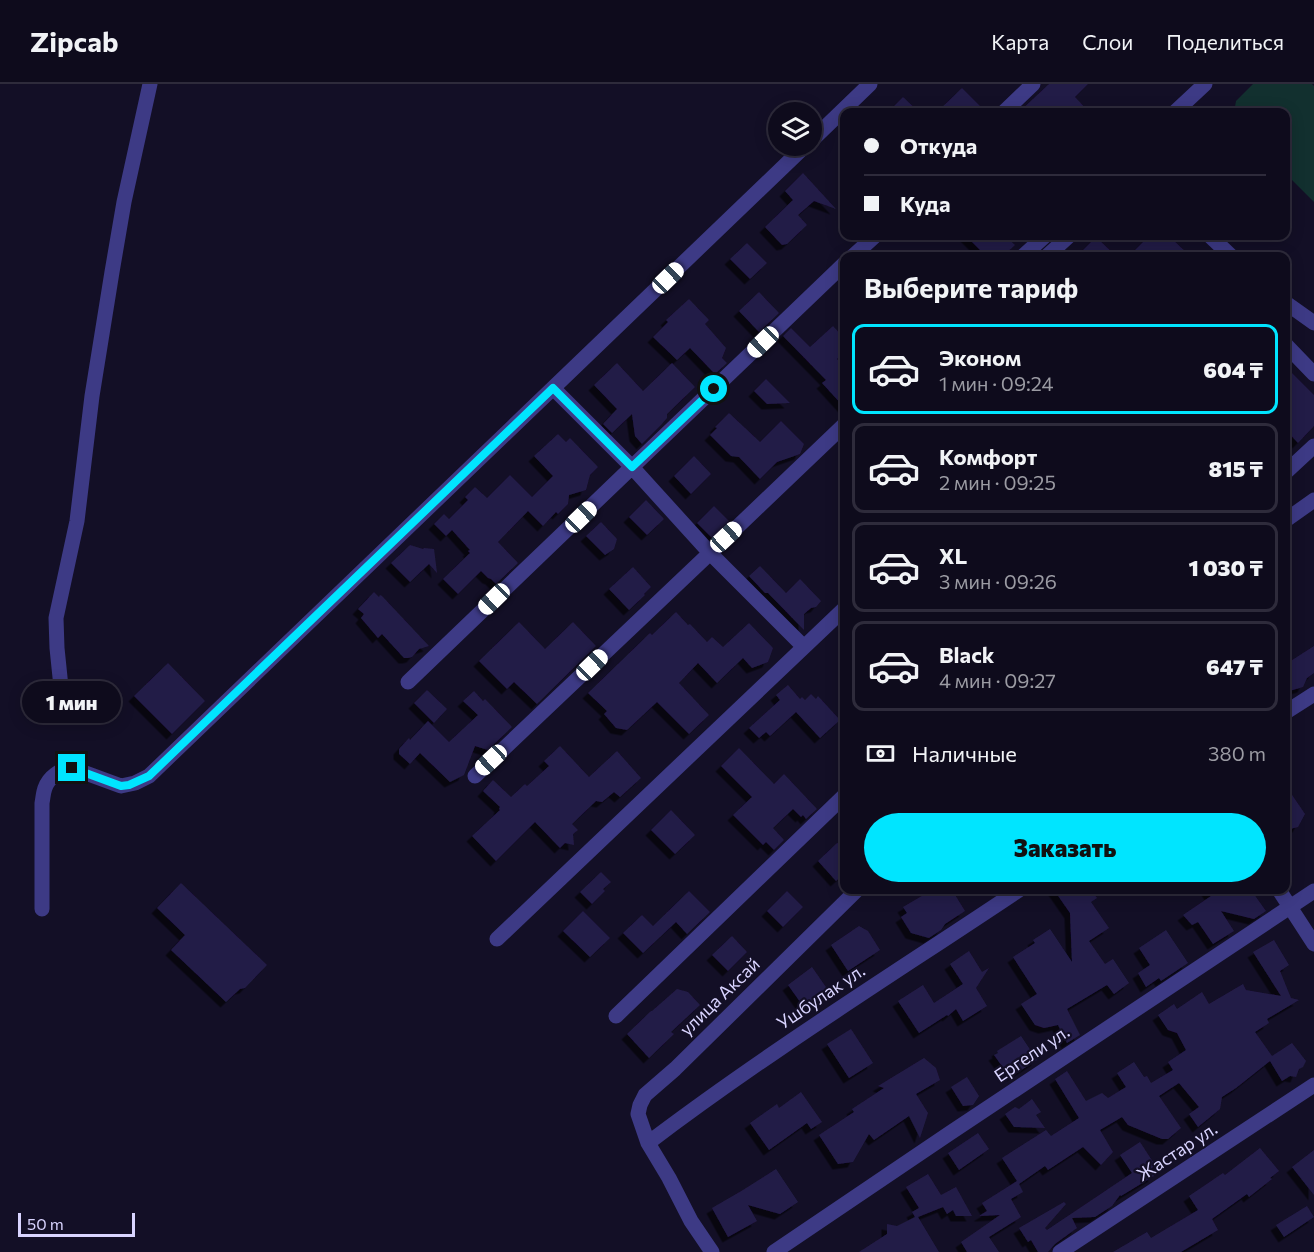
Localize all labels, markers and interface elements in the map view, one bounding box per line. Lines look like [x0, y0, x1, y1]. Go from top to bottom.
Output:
text: Zipcab [30, 24, 119, 58]
text: Карта [991, 29, 1049, 54]
text: Слои [1082, 29, 1133, 54]
text: Поделиться [1166, 29, 1284, 54]
map controls [768, 102, 822, 156]
button: layers [768, 102, 822, 156]
text: Откуда [900, 132, 977, 159]
text: Куда [900, 190, 950, 217]
car [649, 259, 687, 297]
text: Выберите тариф [864, 271, 1078, 304]
car [744, 323, 782, 361]
icon: car [867, 342, 921, 396]
text: Эконом [939, 344, 1021, 371]
text: 604 ₸ [1203, 356, 1263, 383]
text: 1 мин · 09:24 [939, 371, 1054, 395]
route start [700, 375, 727, 402]
icon: car [867, 441, 921, 495]
text: Комфорт [939, 443, 1037, 470]
text: 815 ₸ [1208, 455, 1263, 482]
text: 2 мин · 09:25 [939, 470, 1056, 494]
car [562, 498, 600, 536]
car [707, 518, 745, 556]
icon: car [867, 540, 921, 594]
text: XL [939, 542, 967, 569]
text: 1 030 ₸ [1189, 554, 1263, 581]
text: 3 мин · 09:26 [939, 569, 1057, 593]
car [475, 580, 513, 618]
icon: car [867, 639, 921, 693]
text: Black [939, 641, 994, 668]
car [573, 646, 611, 684]
text: 647 ₸ [1206, 653, 1263, 680]
text: 4 мин · 09:27 [939, 668, 1056, 692]
callout: 1 мин [22, 681, 122, 723]
text: 1 мин [46, 690, 97, 714]
icon: cash [864, 737, 897, 770]
text: Наличные [912, 740, 1017, 767]
car [472, 741, 510, 779]
text: 380 m [1208, 741, 1266, 765]
route end [58, 754, 85, 781]
button: Заказать [864, 813, 1266, 882]
street label: улица Аксай [675, 953, 764, 1040]
street label: Ушбулак ул. [772, 959, 869, 1034]
street label: Ергели ул. [990, 1020, 1073, 1086]
street label: Жастар ул. [1132, 1117, 1221, 1185]
scale bar [18, 1210, 135, 1238]
text: 50 m [27, 1214, 64, 1233]

